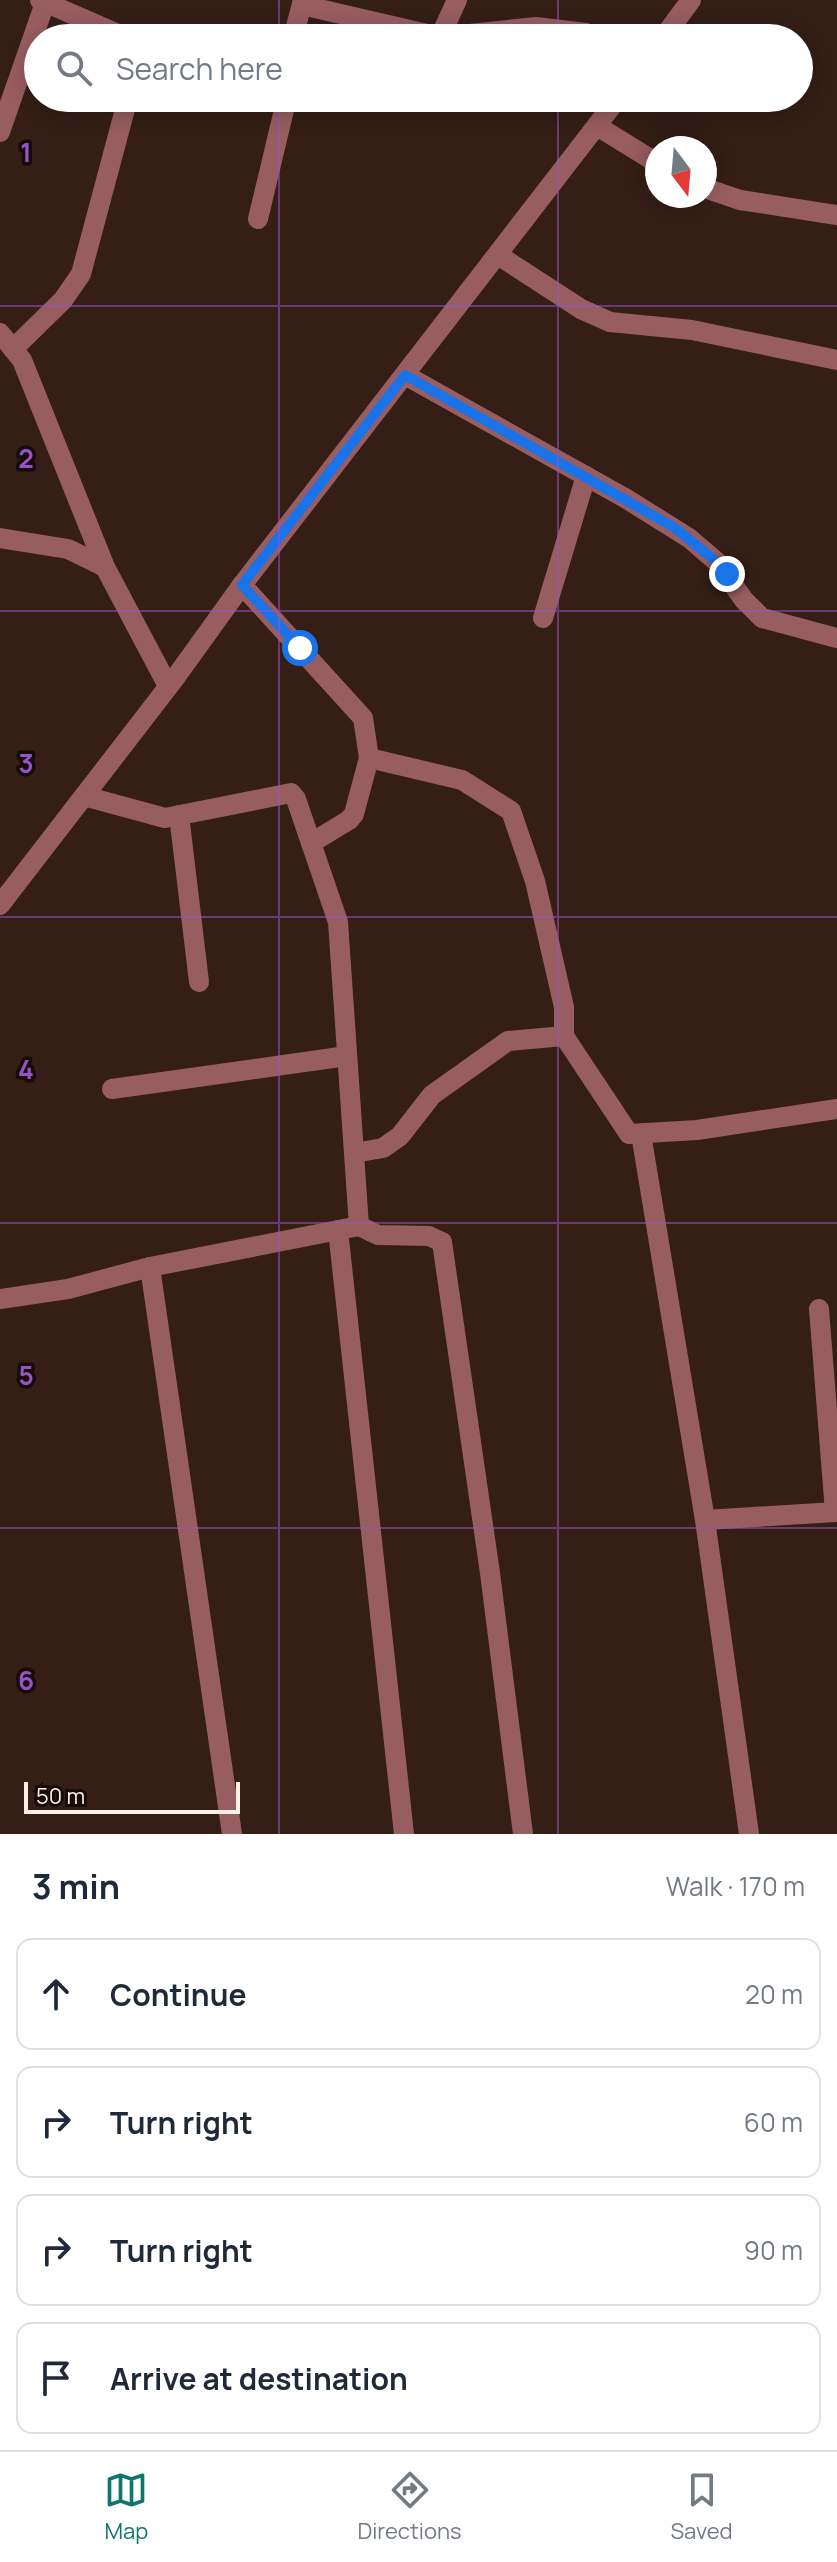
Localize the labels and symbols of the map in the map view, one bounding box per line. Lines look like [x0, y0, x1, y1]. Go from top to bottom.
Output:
text: 1 [20, 134, 32, 170]
north arrow [645, 136, 717, 208]
text: 2 [18, 440, 34, 476]
route end [709, 556, 745, 592]
route start [282, 630, 318, 666]
text: 3 [18, 745, 34, 781]
text: 4 [18, 1051, 34, 1087]
text: 5 [18, 1357, 34, 1393]
text: 6 [18, 1662, 34, 1698]
scale bar [24, 1778, 240, 1814]

